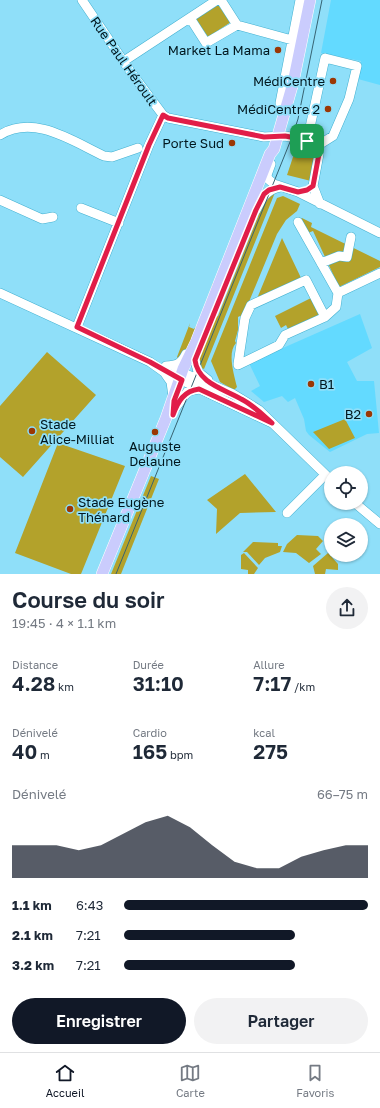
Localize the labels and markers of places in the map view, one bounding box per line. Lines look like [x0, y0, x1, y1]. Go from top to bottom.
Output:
place label: Market La Mama [168, 42, 270, 58]
marker: Market La Mama [273, 45, 283, 55]
place label: MédiCentre [253, 73, 325, 89]
marker: MédiCentre [328, 76, 338, 86]
place label: MédiCentre 2 [237, 101, 320, 117]
marker: MédiCentre 2 [323, 104, 333, 114]
pin [290, 124, 324, 158]
place label: Porte Sud [162, 135, 224, 151]
marker: Porte Sud [227, 138, 237, 148]
place label: B1 [319, 376, 334, 392]
marker: B1 [306, 379, 316, 389]
place label: B2 [345, 406, 361, 422]
marker: B2 [364, 409, 374, 419]
place label: Stade Alice-Milliat [40, 416, 115, 447]
marker: Stade Alice-Milliat [27, 426, 37, 436]
marker: Auguste Delaune [150, 427, 160, 437]
place label: Auguste Delaune [129, 438, 181, 469]
place label: Stade Eugène Thénard [78, 494, 164, 525]
marker: Stade Eugène Thénard [65, 504, 75, 514]

